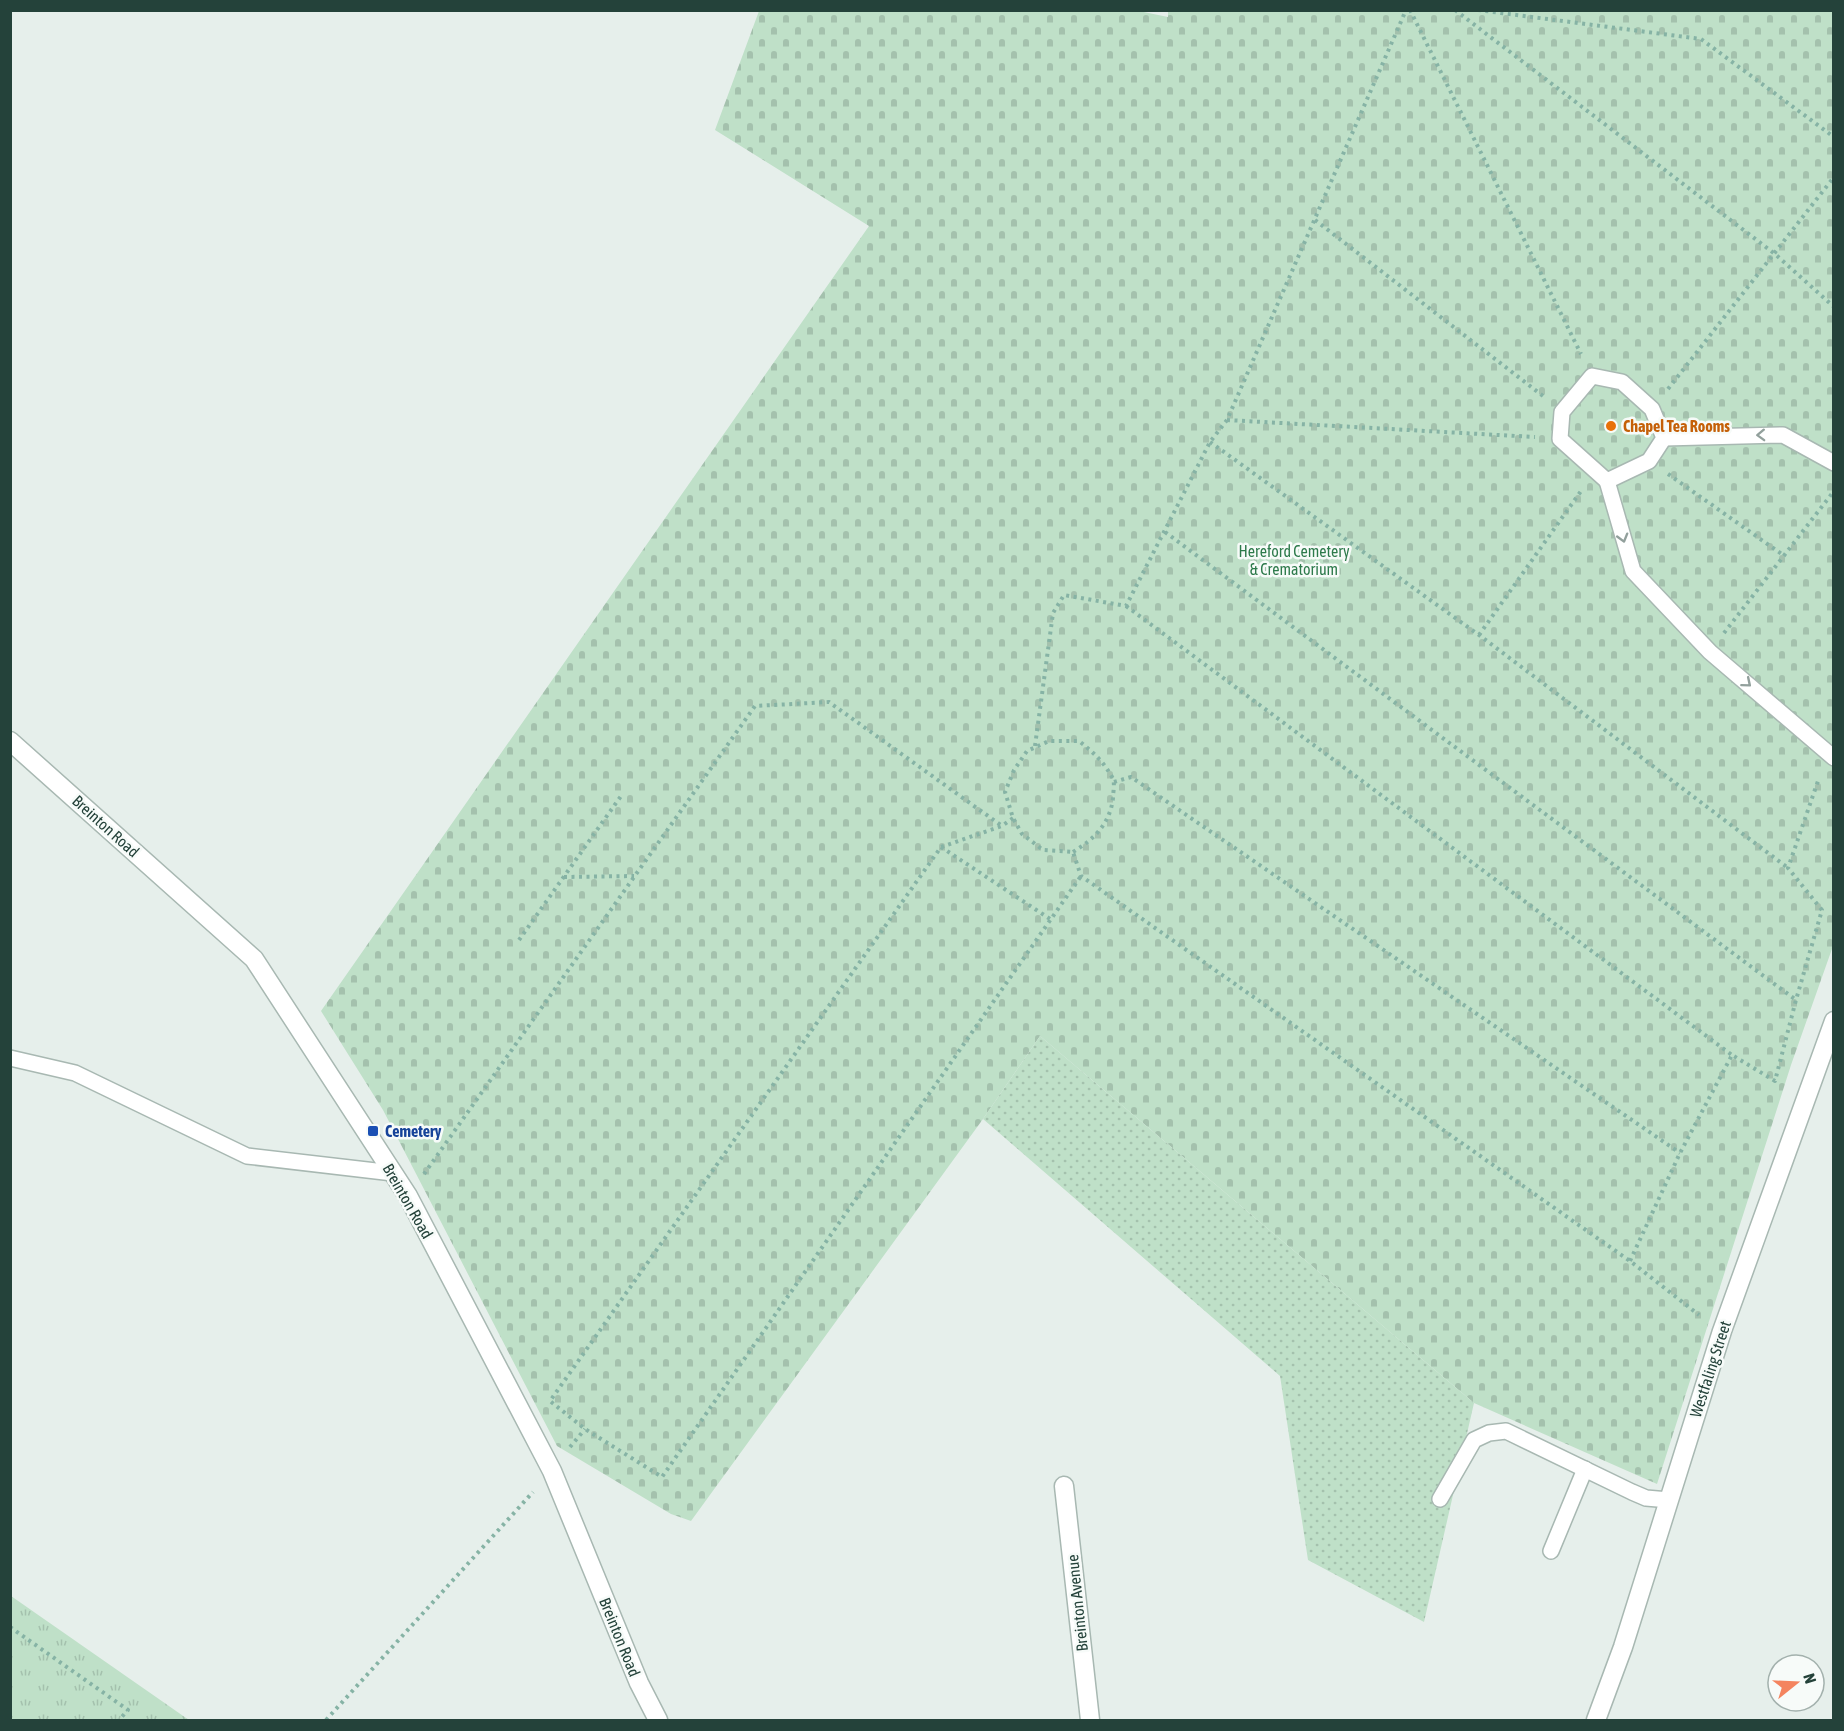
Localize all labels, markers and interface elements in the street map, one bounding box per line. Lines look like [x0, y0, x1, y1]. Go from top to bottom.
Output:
place label: Chapel Tea Rooms [1623, 417, 1730, 435]
marker: Chapel Tea Rooms [1604, 419, 1618, 433]
one-way arrow [1757, 429, 1766, 442]
one-way arrow [1616, 532, 1628, 543]
park label: Hereford Cemetery & Crematorium [1238, 542, 1350, 578]
one-way arrow [1740, 676, 1751, 687]
street label: Breinton Road [69, 791, 143, 861]
place label: Cemetery [385, 1122, 442, 1140]
marker: Cemetery [366, 1124, 380, 1138]
street label: Breinton Road [379, 1160, 437, 1242]
street label: Westfaling Street [1686, 1318, 1735, 1420]
street label: Breinton Avenue [1063, 1554, 1091, 1652]
street label: Breinton Road [596, 1595, 644, 1679]
north arrow [1766, 1653, 1826, 1713]
text: N [1800, 1671, 1820, 1686]

